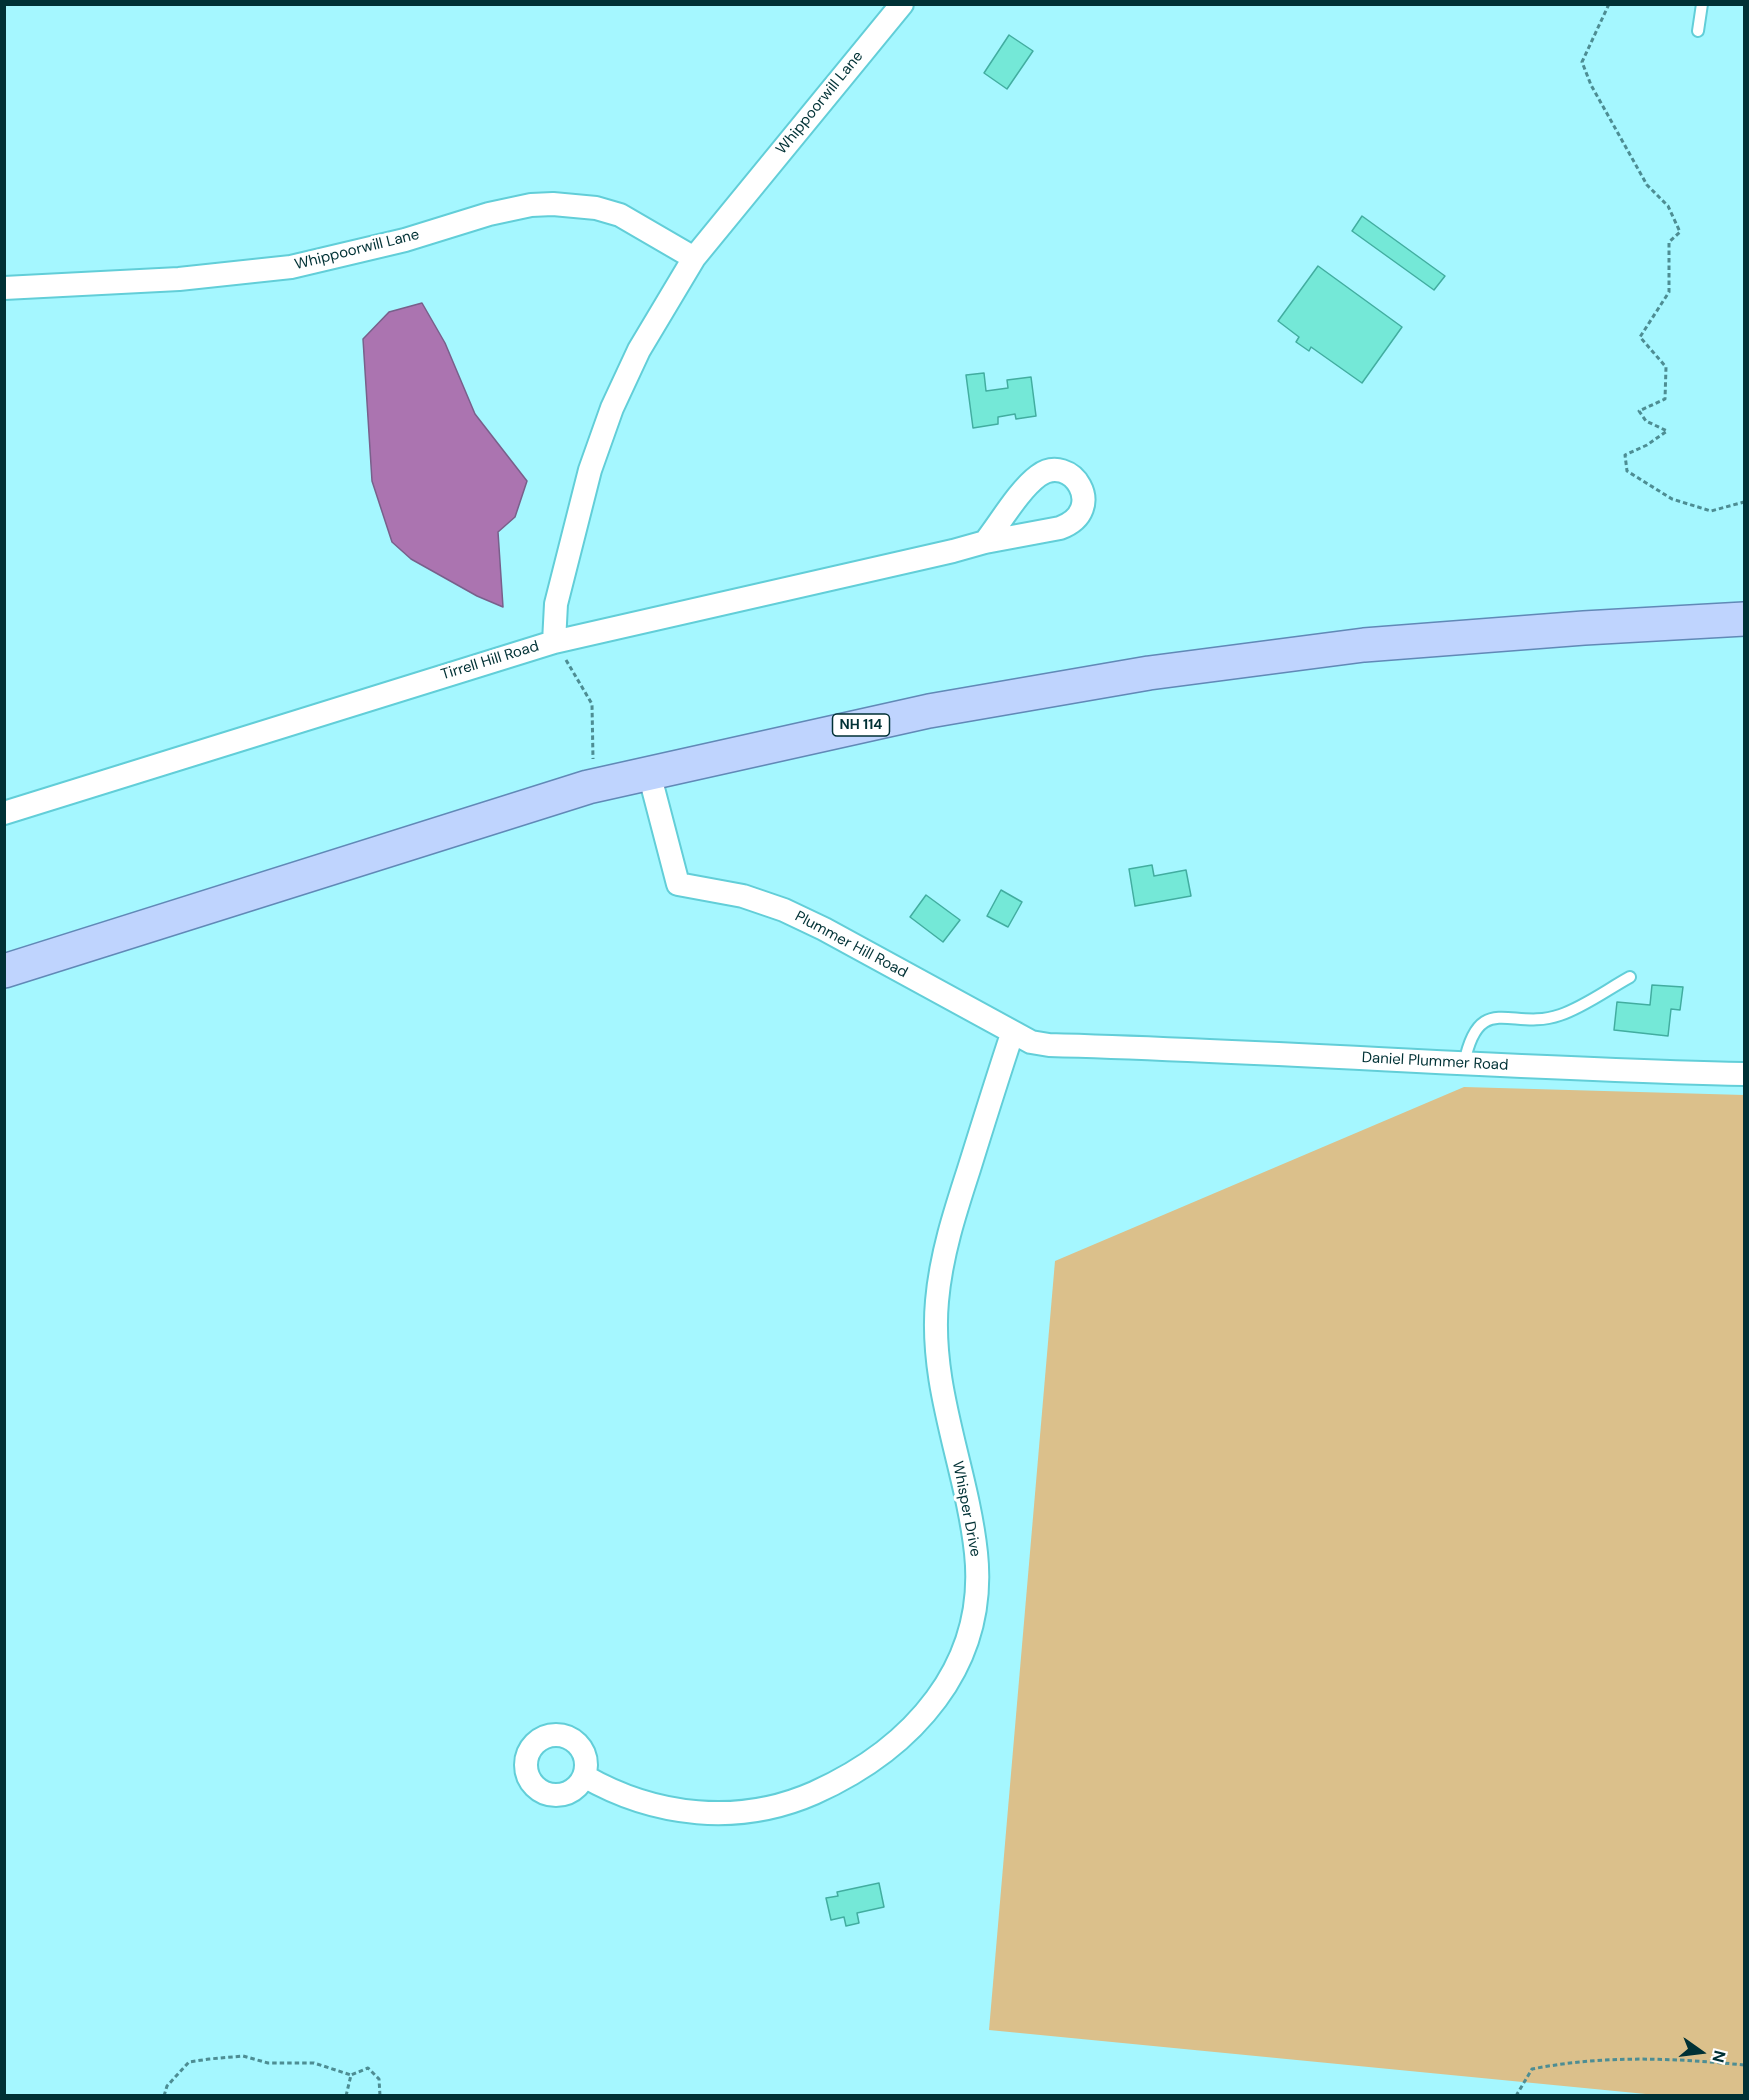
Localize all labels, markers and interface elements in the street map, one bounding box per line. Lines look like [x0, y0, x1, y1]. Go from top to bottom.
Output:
street label: Whippoorwill Lane [773, 48, 867, 158]
street label: Whippoorwill Lane [293, 226, 421, 274]
street label: Tirrell Hill Road [439, 638, 541, 684]
road number: NH 114 [832, 714, 890, 736]
street label: Plummer Hill Road [792, 908, 910, 982]
street label: Daniel Plummer Road [1361, 1049, 1509, 1075]
street label: Whisper Drive [948, 1460, 984, 1558]
north arrow [1671, 2022, 1731, 2082]
text: N [1707, 2048, 1731, 2065]

